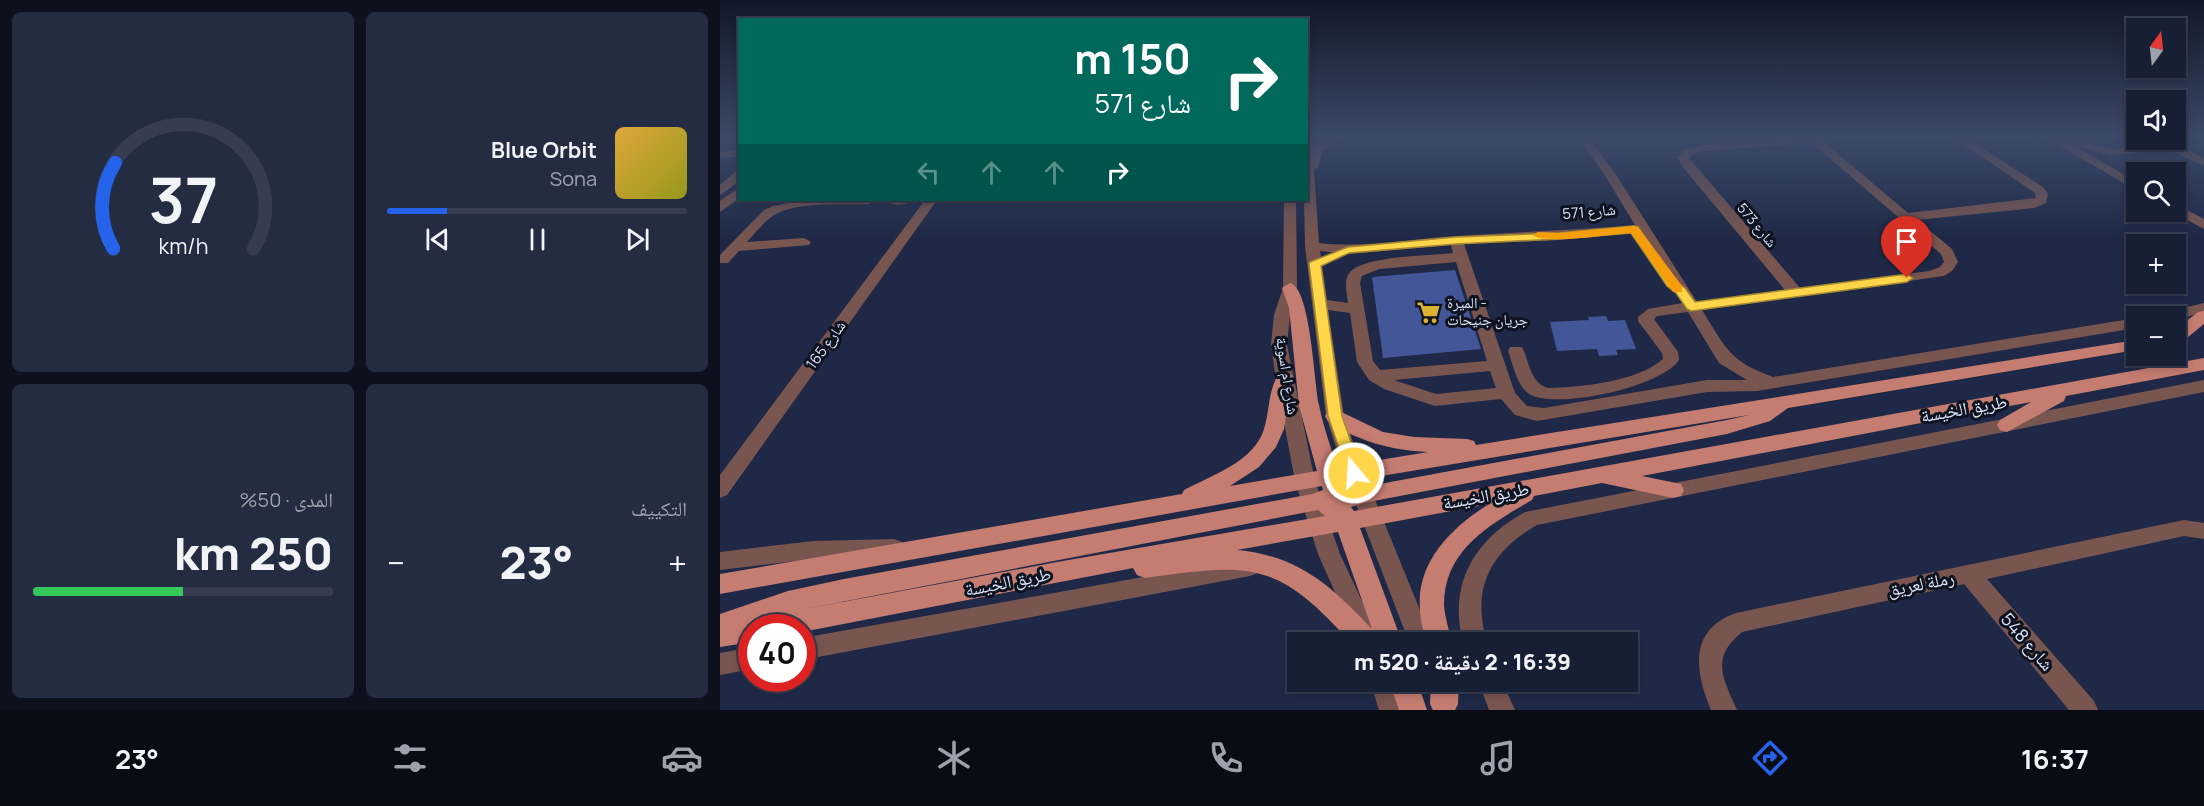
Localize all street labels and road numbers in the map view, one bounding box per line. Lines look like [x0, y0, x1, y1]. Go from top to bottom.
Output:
street label: شارع 571 [1561, 199, 1617, 224]
street label: شارع 573 [1733, 199, 1781, 251]
street label: شارع 165 [801, 316, 850, 373]
street label: شارع ام اسوية [1271, 336, 1304, 416]
street label: طريق الخيسة [1919, 389, 2009, 427]
street label: طريق الخيسة [1441, 476, 1531, 514]
street label: طريق الخيسة [963, 561, 1053, 601]
street label: رملة لعريق [1885, 565, 1956, 601]
street label: شارع 548 [1996, 607, 2060, 675]

